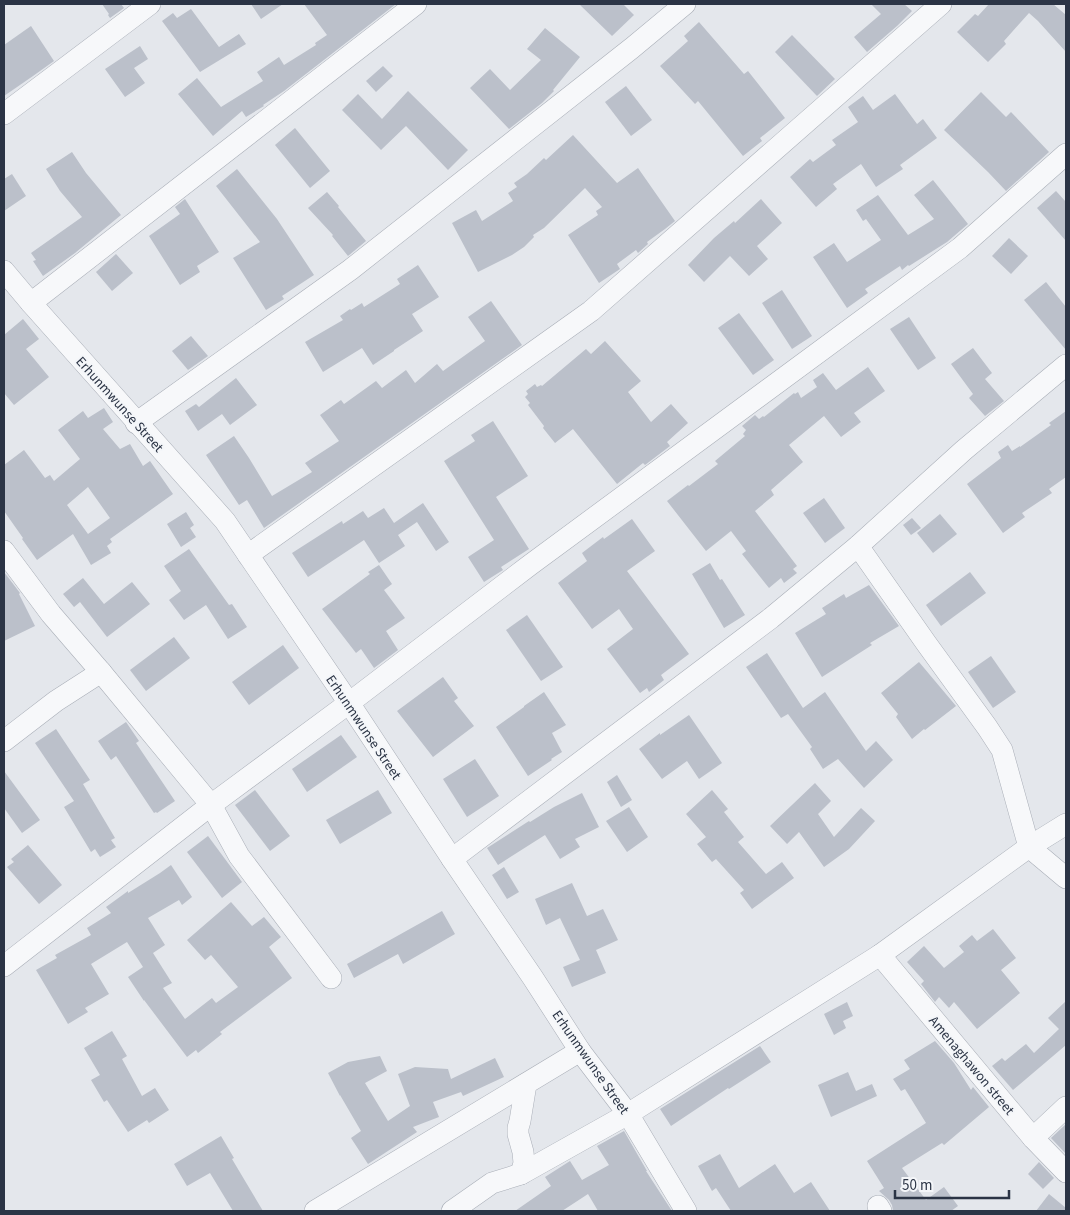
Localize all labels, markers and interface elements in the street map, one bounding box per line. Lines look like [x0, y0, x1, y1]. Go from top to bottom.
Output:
street label: Erhunmwunse Street [71, 352, 168, 457]
street label: Erhunmwunse Street [321, 671, 406, 784]
street label: Erhunmwunse Street [547, 1007, 634, 1119]
street label: Amenaghawon street [924, 1012, 1019, 1120]
scale bar [895, 1168, 1009, 1200]
text: 50 m [902, 1175, 932, 1196]

